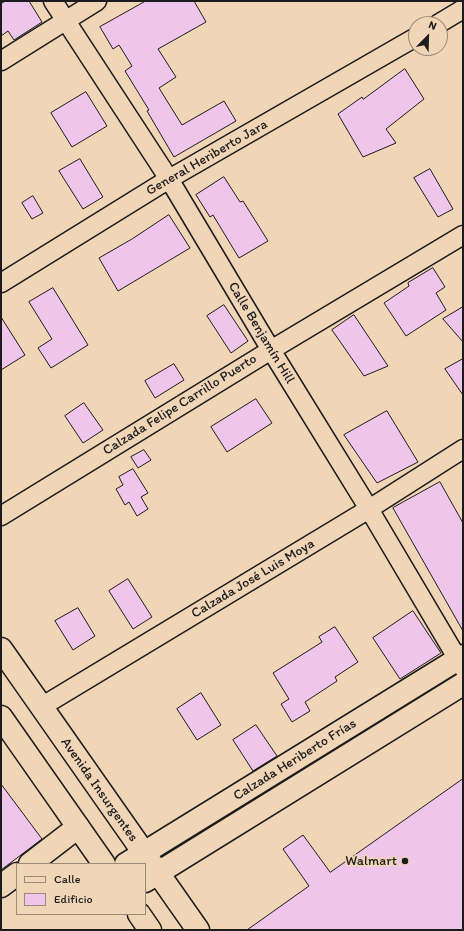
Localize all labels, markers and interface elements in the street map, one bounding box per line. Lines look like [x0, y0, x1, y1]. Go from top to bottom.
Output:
north arrow [408, 16, 448, 56]
text: N [427, 18, 438, 33]
street label: General Heriberto Jara [143, 116, 271, 200]
street label: Calle Benjamín Hill [224, 279, 298, 387]
street label: Calzada Felipe Carrillo Puerto [100, 351, 260, 459]
street label: Calzada José Luis Moya [188, 536, 318, 622]
street label: Calzada Heriberto Frías [230, 715, 360, 805]
street label: Avenida Insurgentes [57, 735, 141, 845]
place label: Walmart [345, 853, 397, 869]
marker: Walmart [400, 856, 410, 866]
legend [16, 863, 146, 915]
text: Calle [54, 872, 80, 886]
text: Edificio [54, 892, 93, 906]

